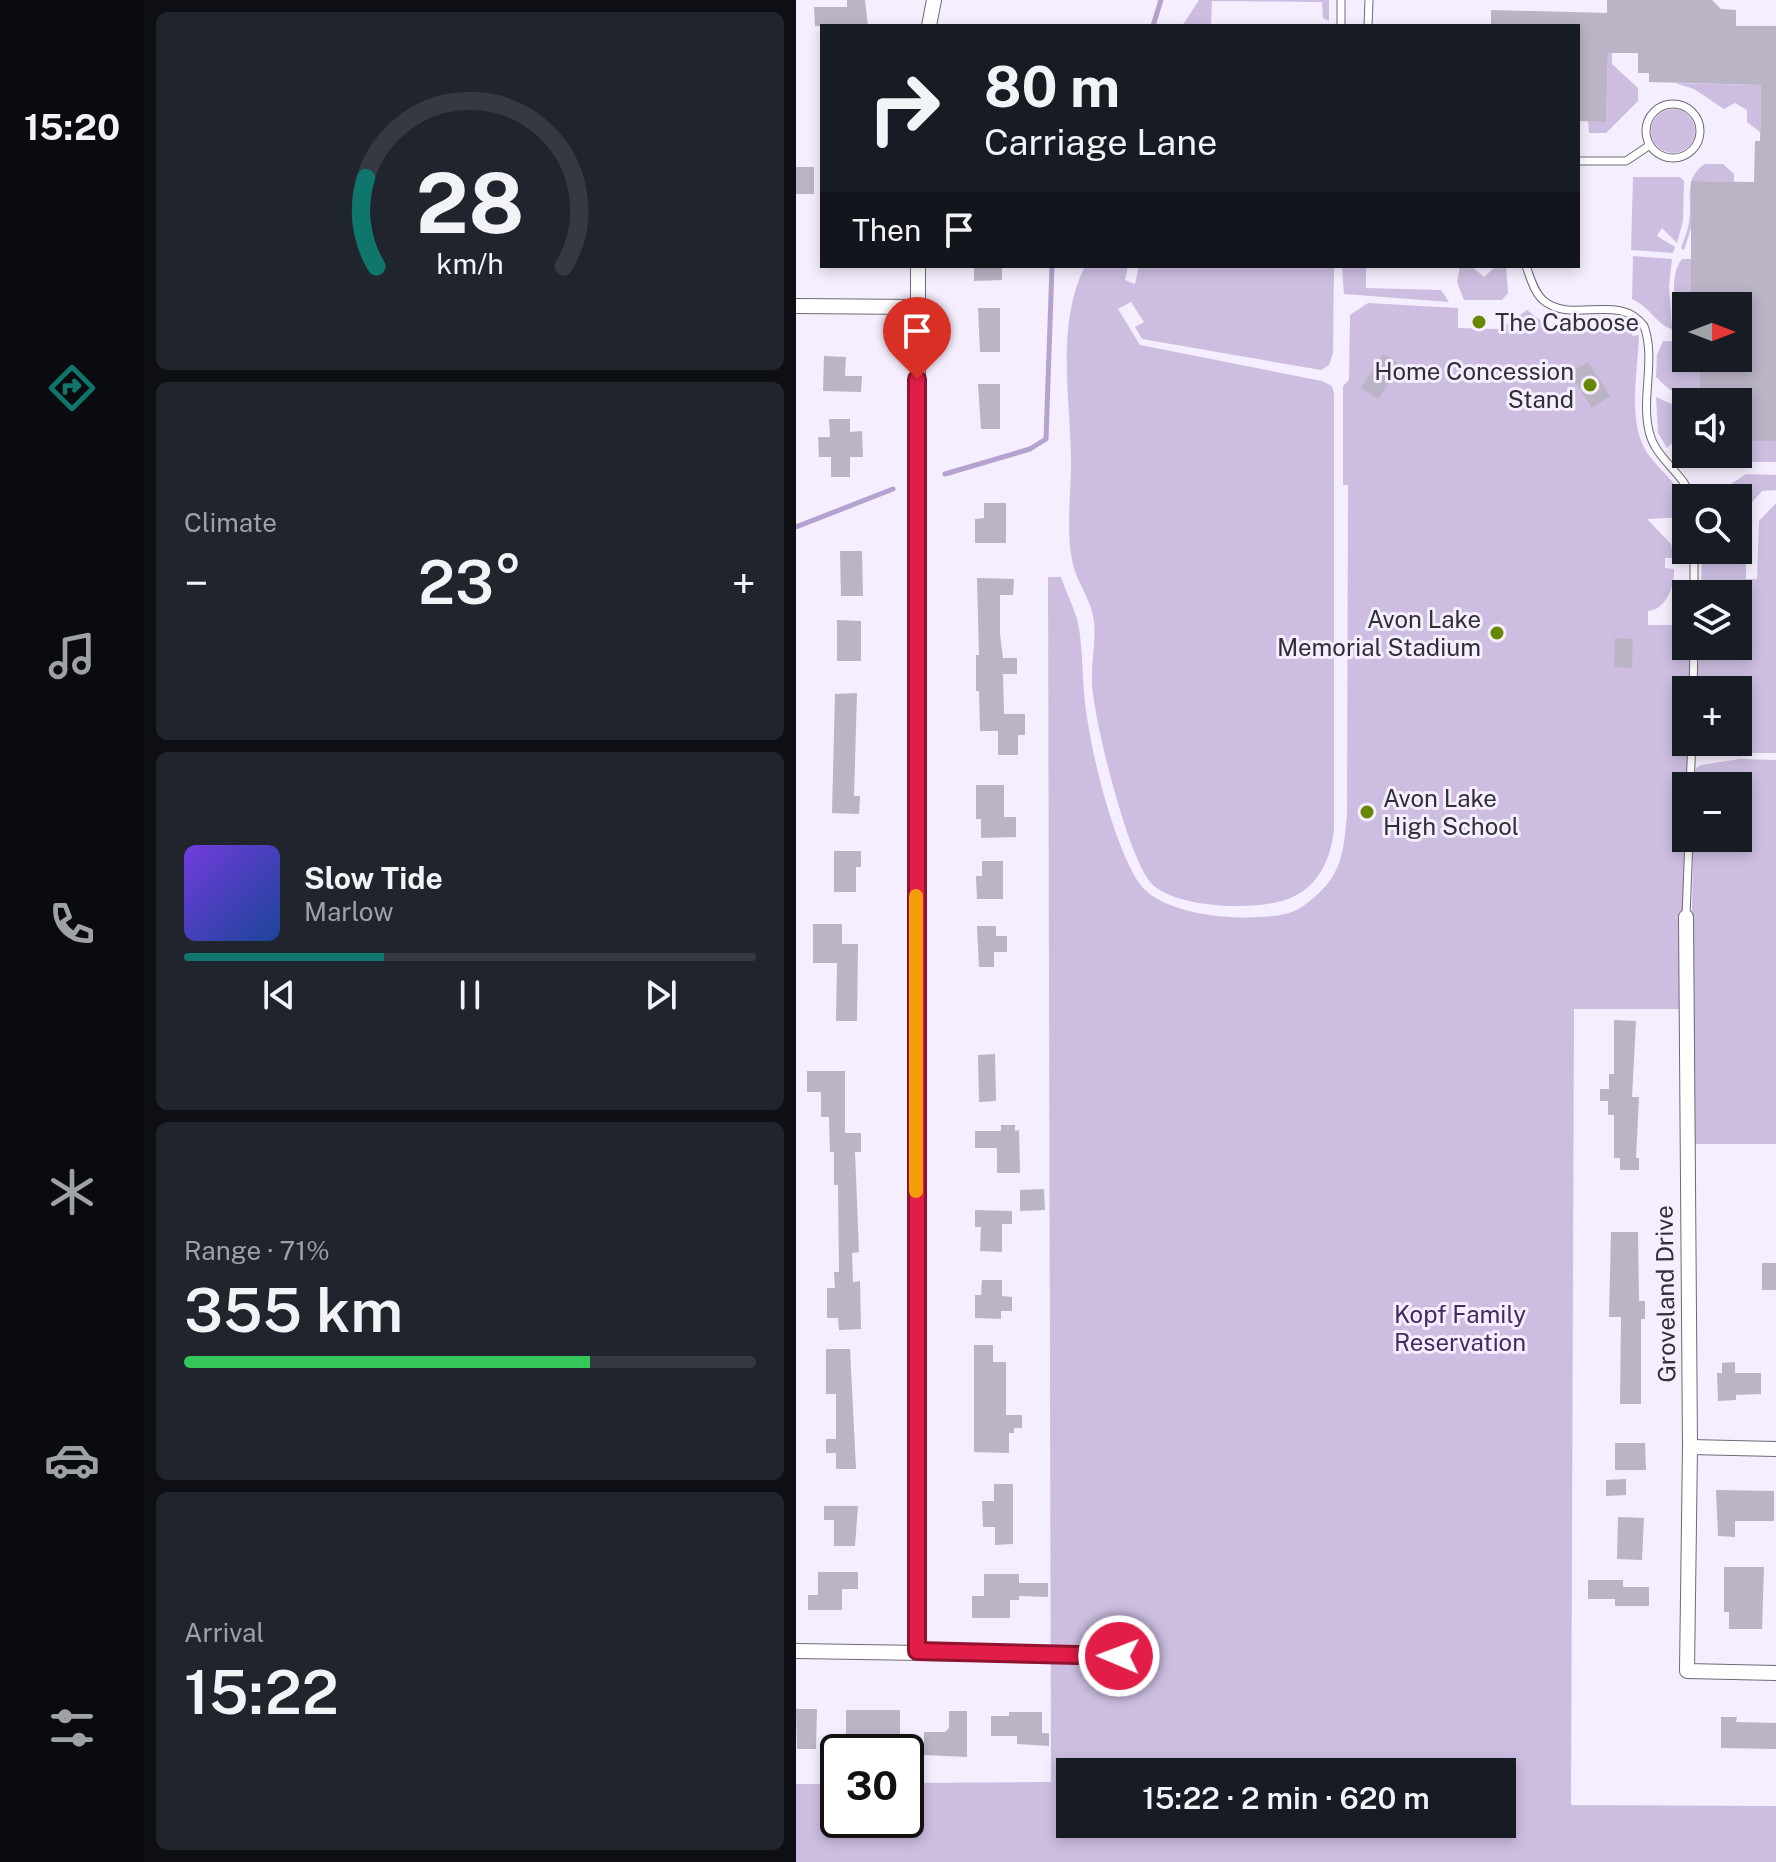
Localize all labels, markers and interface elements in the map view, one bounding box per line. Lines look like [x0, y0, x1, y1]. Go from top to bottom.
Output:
text: 80 m [984, 54, 1120, 120]
icon: right [852, 56, 956, 160]
text: 15:20 [24, 106, 120, 148]
text: Carriage Lane [984, 121, 1217, 163]
text: 28 [416, 154, 524, 252]
icon: arrive [937, 208, 981, 252]
text: Then [852, 212, 921, 248]
text: km/h [436, 247, 504, 280]
north arrow [1672, 292, 1752, 372]
map controls [1672, 292, 1752, 852]
pin [883, 297, 951, 379]
place label: The Caboose [1495, 308, 1639, 336]
icon: arrive [895, 309, 939, 353]
marker: The Caboose [1470, 313, 1488, 331]
place label: Home Concession Stand [1374, 357, 1574, 413]
icon: directions [44, 360, 100, 416]
marker: Home Concession Stand [1581, 376, 1599, 394]
button: sound [1672, 388, 1752, 468]
button: search [1672, 484, 1752, 564]
text: Climate [184, 507, 277, 538]
text: 23° [418, 547, 522, 618]
text: − [184, 557, 208, 609]
text: + [732, 557, 756, 609]
button: layers [1672, 580, 1752, 660]
place label: Avon Lake Memorial Stadium [1277, 605, 1481, 661]
marker: Avon Lake Memorial Stadium [1488, 624, 1506, 642]
icon: music [44, 628, 100, 684]
button: + [1672, 676, 1752, 756]
button: − [1672, 772, 1752, 852]
place label: Avon Lake High School [1383, 784, 1519, 840]
marker: Avon Lake High School [1358, 803, 1376, 821]
text: Slow Tide [304, 860, 443, 896]
icon: phone [44, 896, 100, 952]
text: Marlow [304, 896, 394, 927]
icon: previous [257, 973, 301, 1017]
icon: pause [448, 973, 492, 1017]
icon: next [639, 973, 683, 1017]
icon: climate [44, 1164, 100, 1220]
street label: Groveland Drive [1649, 1205, 1681, 1383]
text: Range · 71% [184, 1235, 330, 1266]
text: 355 km [184, 1275, 403, 1346]
park label: Kopf Family Reservation [1394, 1300, 1526, 1356]
icon: car [44, 1432, 100, 1488]
position arrow [1077, 1614, 1161, 1698]
text: Arrival [184, 1617, 264, 1648]
text: 15:22 [184, 1657, 339, 1728]
icon: filters [44, 1700, 100, 1756]
speed limit sign: 30 [820, 1734, 924, 1838]
text: 15:22 · 2 min · 620 m [1142, 1780, 1430, 1816]

